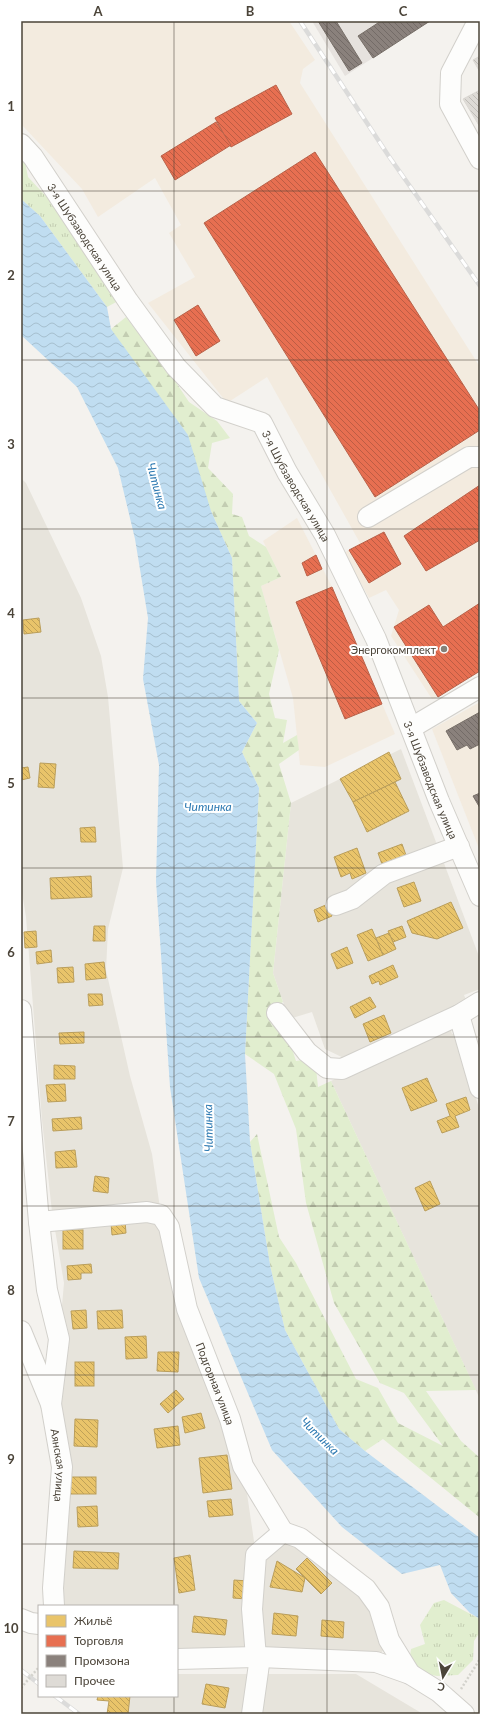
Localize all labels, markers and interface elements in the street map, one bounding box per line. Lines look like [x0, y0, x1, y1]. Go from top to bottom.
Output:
text: A [92, 3, 103, 19]
text: B [246, 3, 255, 19]
text: C [399, 3, 408, 19]
text: 1 [7, 98, 15, 114]
street label: 3-я Шубзаводская улица [45, 180, 126, 293]
text: 2 [7, 267, 15, 283]
street label: 3-я Шубзаводская улица [260, 428, 333, 543]
text: 3 [7, 436, 15, 452]
water label: Читинка [144, 461, 170, 511]
text: 4 [7, 605, 15, 621]
place label: Энергокомплект [351, 643, 436, 656]
marker: Энергокомплект [439, 644, 449, 654]
street label: 3-я Шубзаводская улица [402, 719, 461, 841]
text: 5 [7, 775, 15, 791]
water label: Читинка [184, 799, 232, 814]
text: 6 [7, 944, 15, 960]
water label: Читинка [200, 1104, 216, 1152]
text: 7 [7, 1113, 15, 1129]
text: 8 [7, 1282, 15, 1298]
street label: Подгорная улица [194, 1340, 238, 1426]
water label: Читинка [298, 1414, 342, 1458]
street label: Аянская улица [49, 1428, 69, 1502]
text: 9 [7, 1451, 15, 1467]
legend [38, 1605, 178, 1697]
text: Жильё [74, 1613, 112, 1628]
text: 10 [3, 1620, 19, 1636]
text: Торговля [74, 1633, 124, 1648]
text: Промзона [74, 1653, 130, 1668]
north arrow [423, 1657, 463, 1697]
text: Прочее [74, 1673, 115, 1688]
text: С [436, 1680, 446, 1694]

